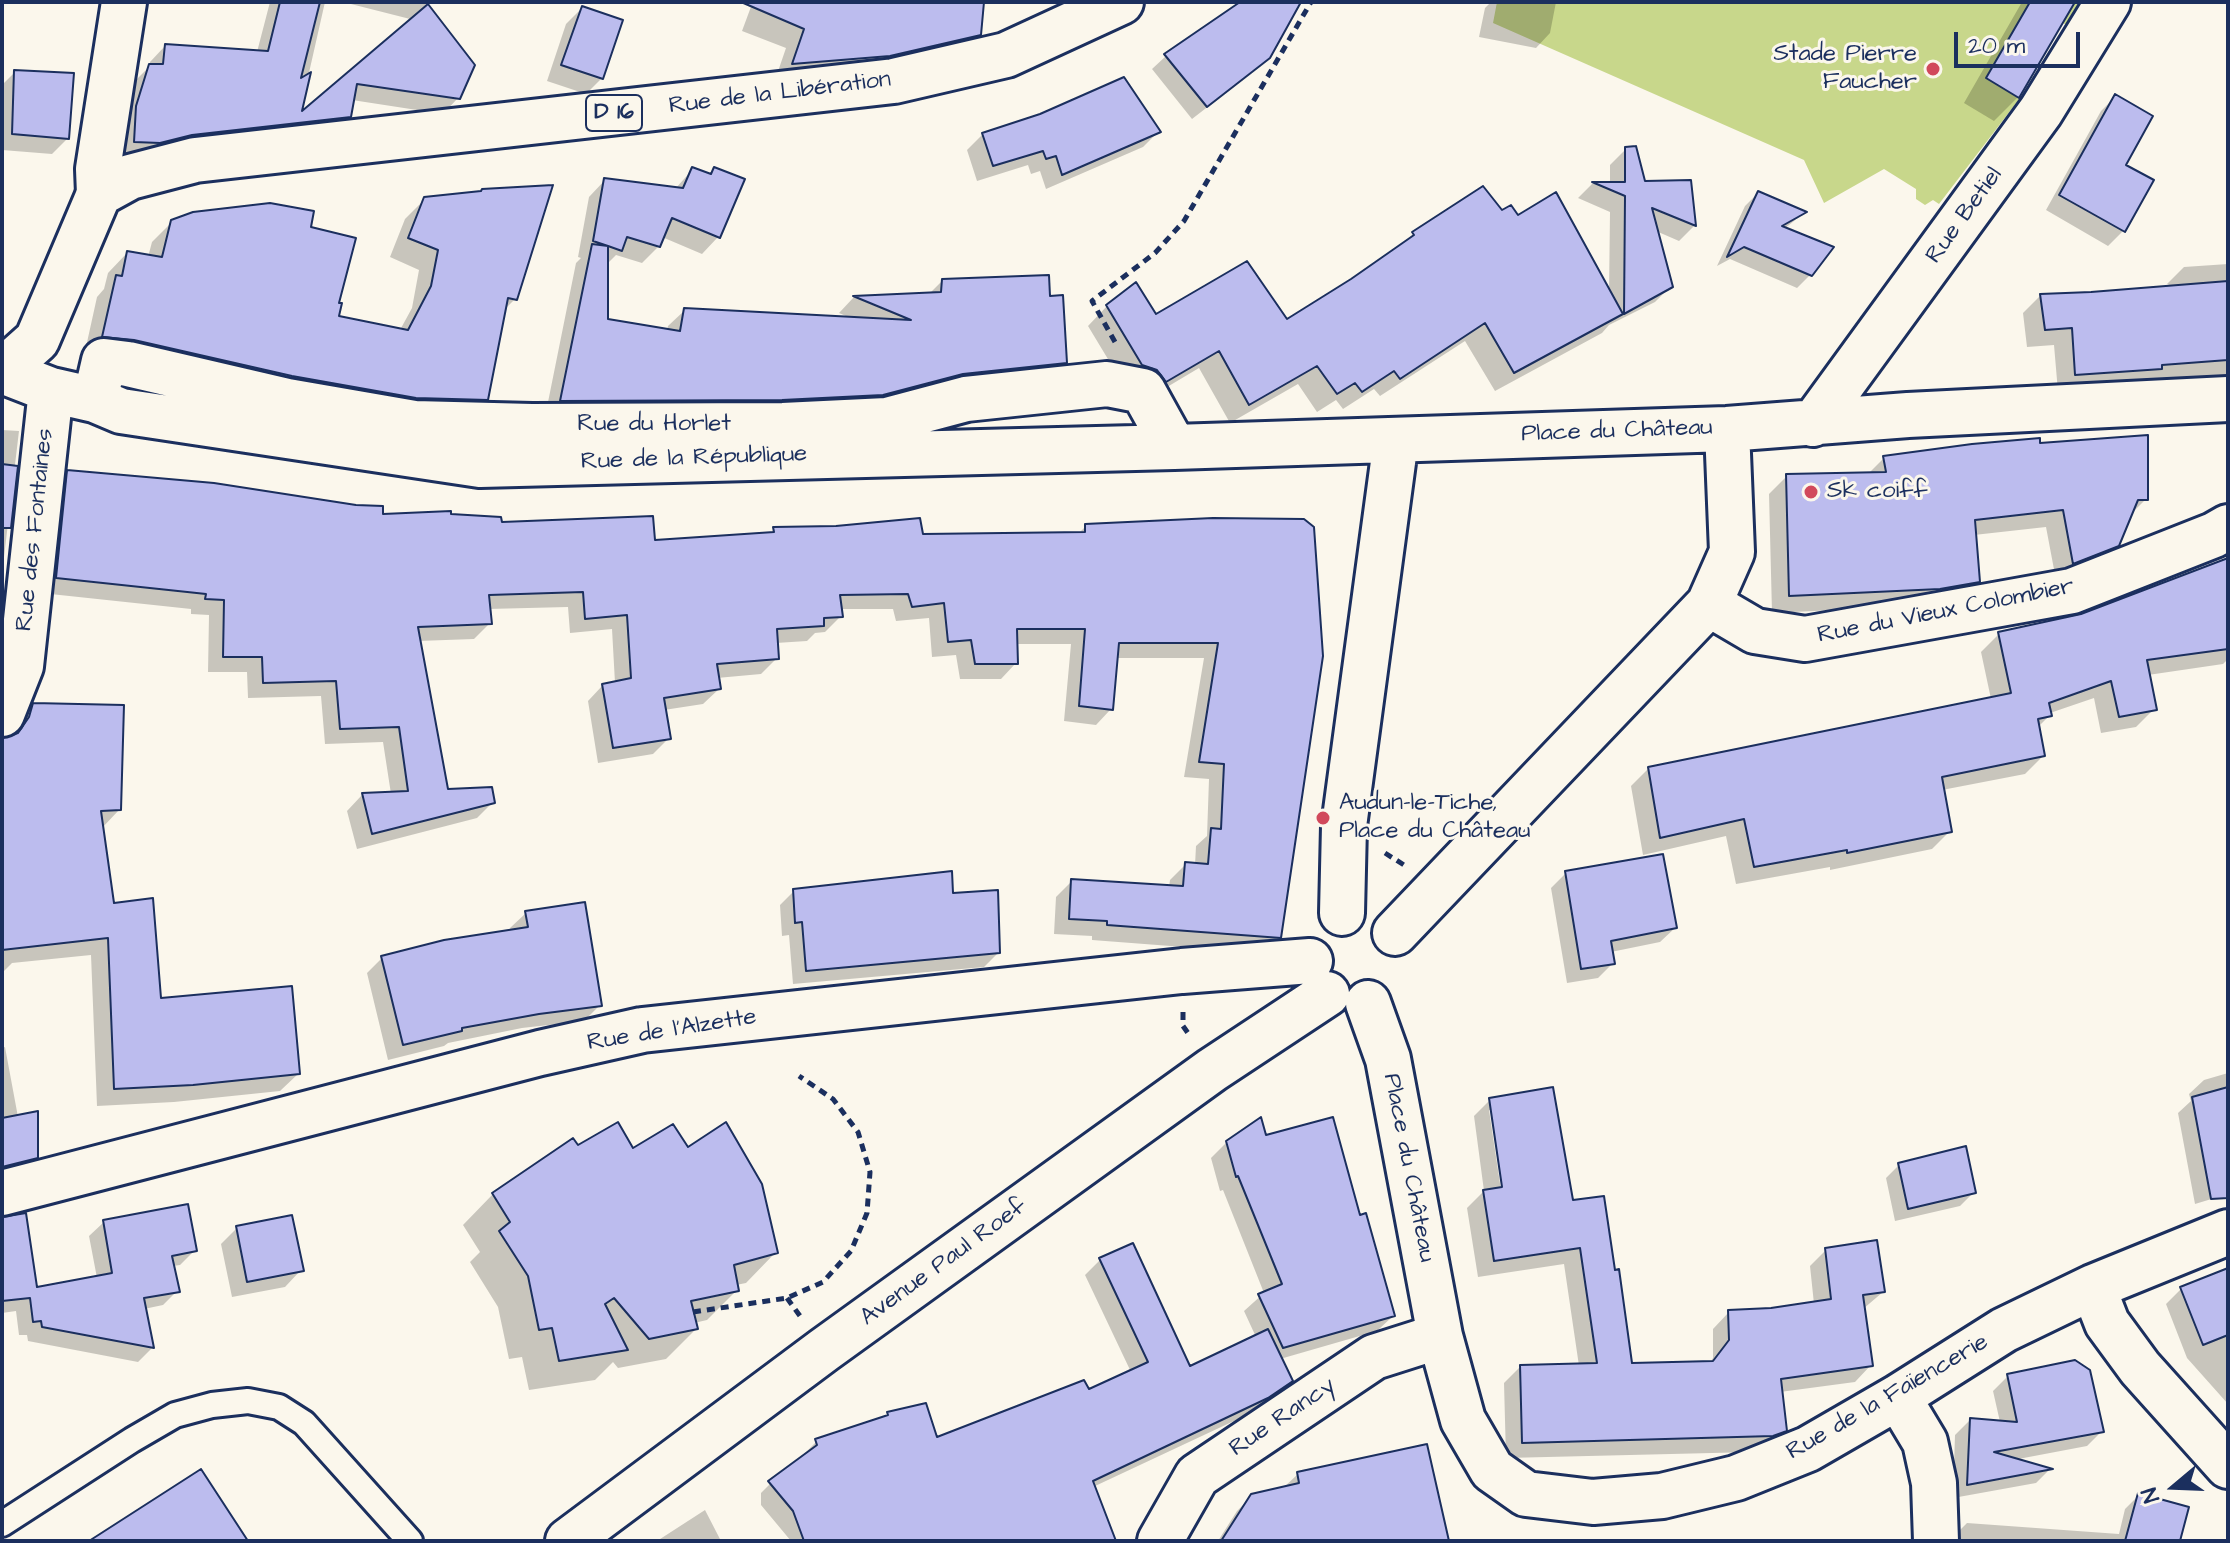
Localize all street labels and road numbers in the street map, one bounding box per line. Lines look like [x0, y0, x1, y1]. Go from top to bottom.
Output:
street label: Rue de la Libération [667, 66, 893, 122]
road number: D 16 [586, 95, 642, 131]
street label: Rue Betiel [1920, 162, 2010, 270]
street label: Rue du Horlet [577, 411, 731, 439]
street label: Place du Château [1521, 414, 1713, 450]
street label: Rue des Fontaines [11, 427, 61, 633]
street label: Rue de la République [580, 441, 808, 477]
street label: Rue du Vieux Colombier [1815, 573, 2077, 651]
street label: Rue de l'Alzette [585, 1003, 759, 1059]
street label: Place du Château [1376, 1071, 1440, 1265]
street label: Avenue Paul Roef [855, 1193, 1033, 1333]
street label: Rue de la Faïencerie [1782, 1329, 1994, 1467]
street label: Rue Rancy [1225, 1372, 1341, 1464]

